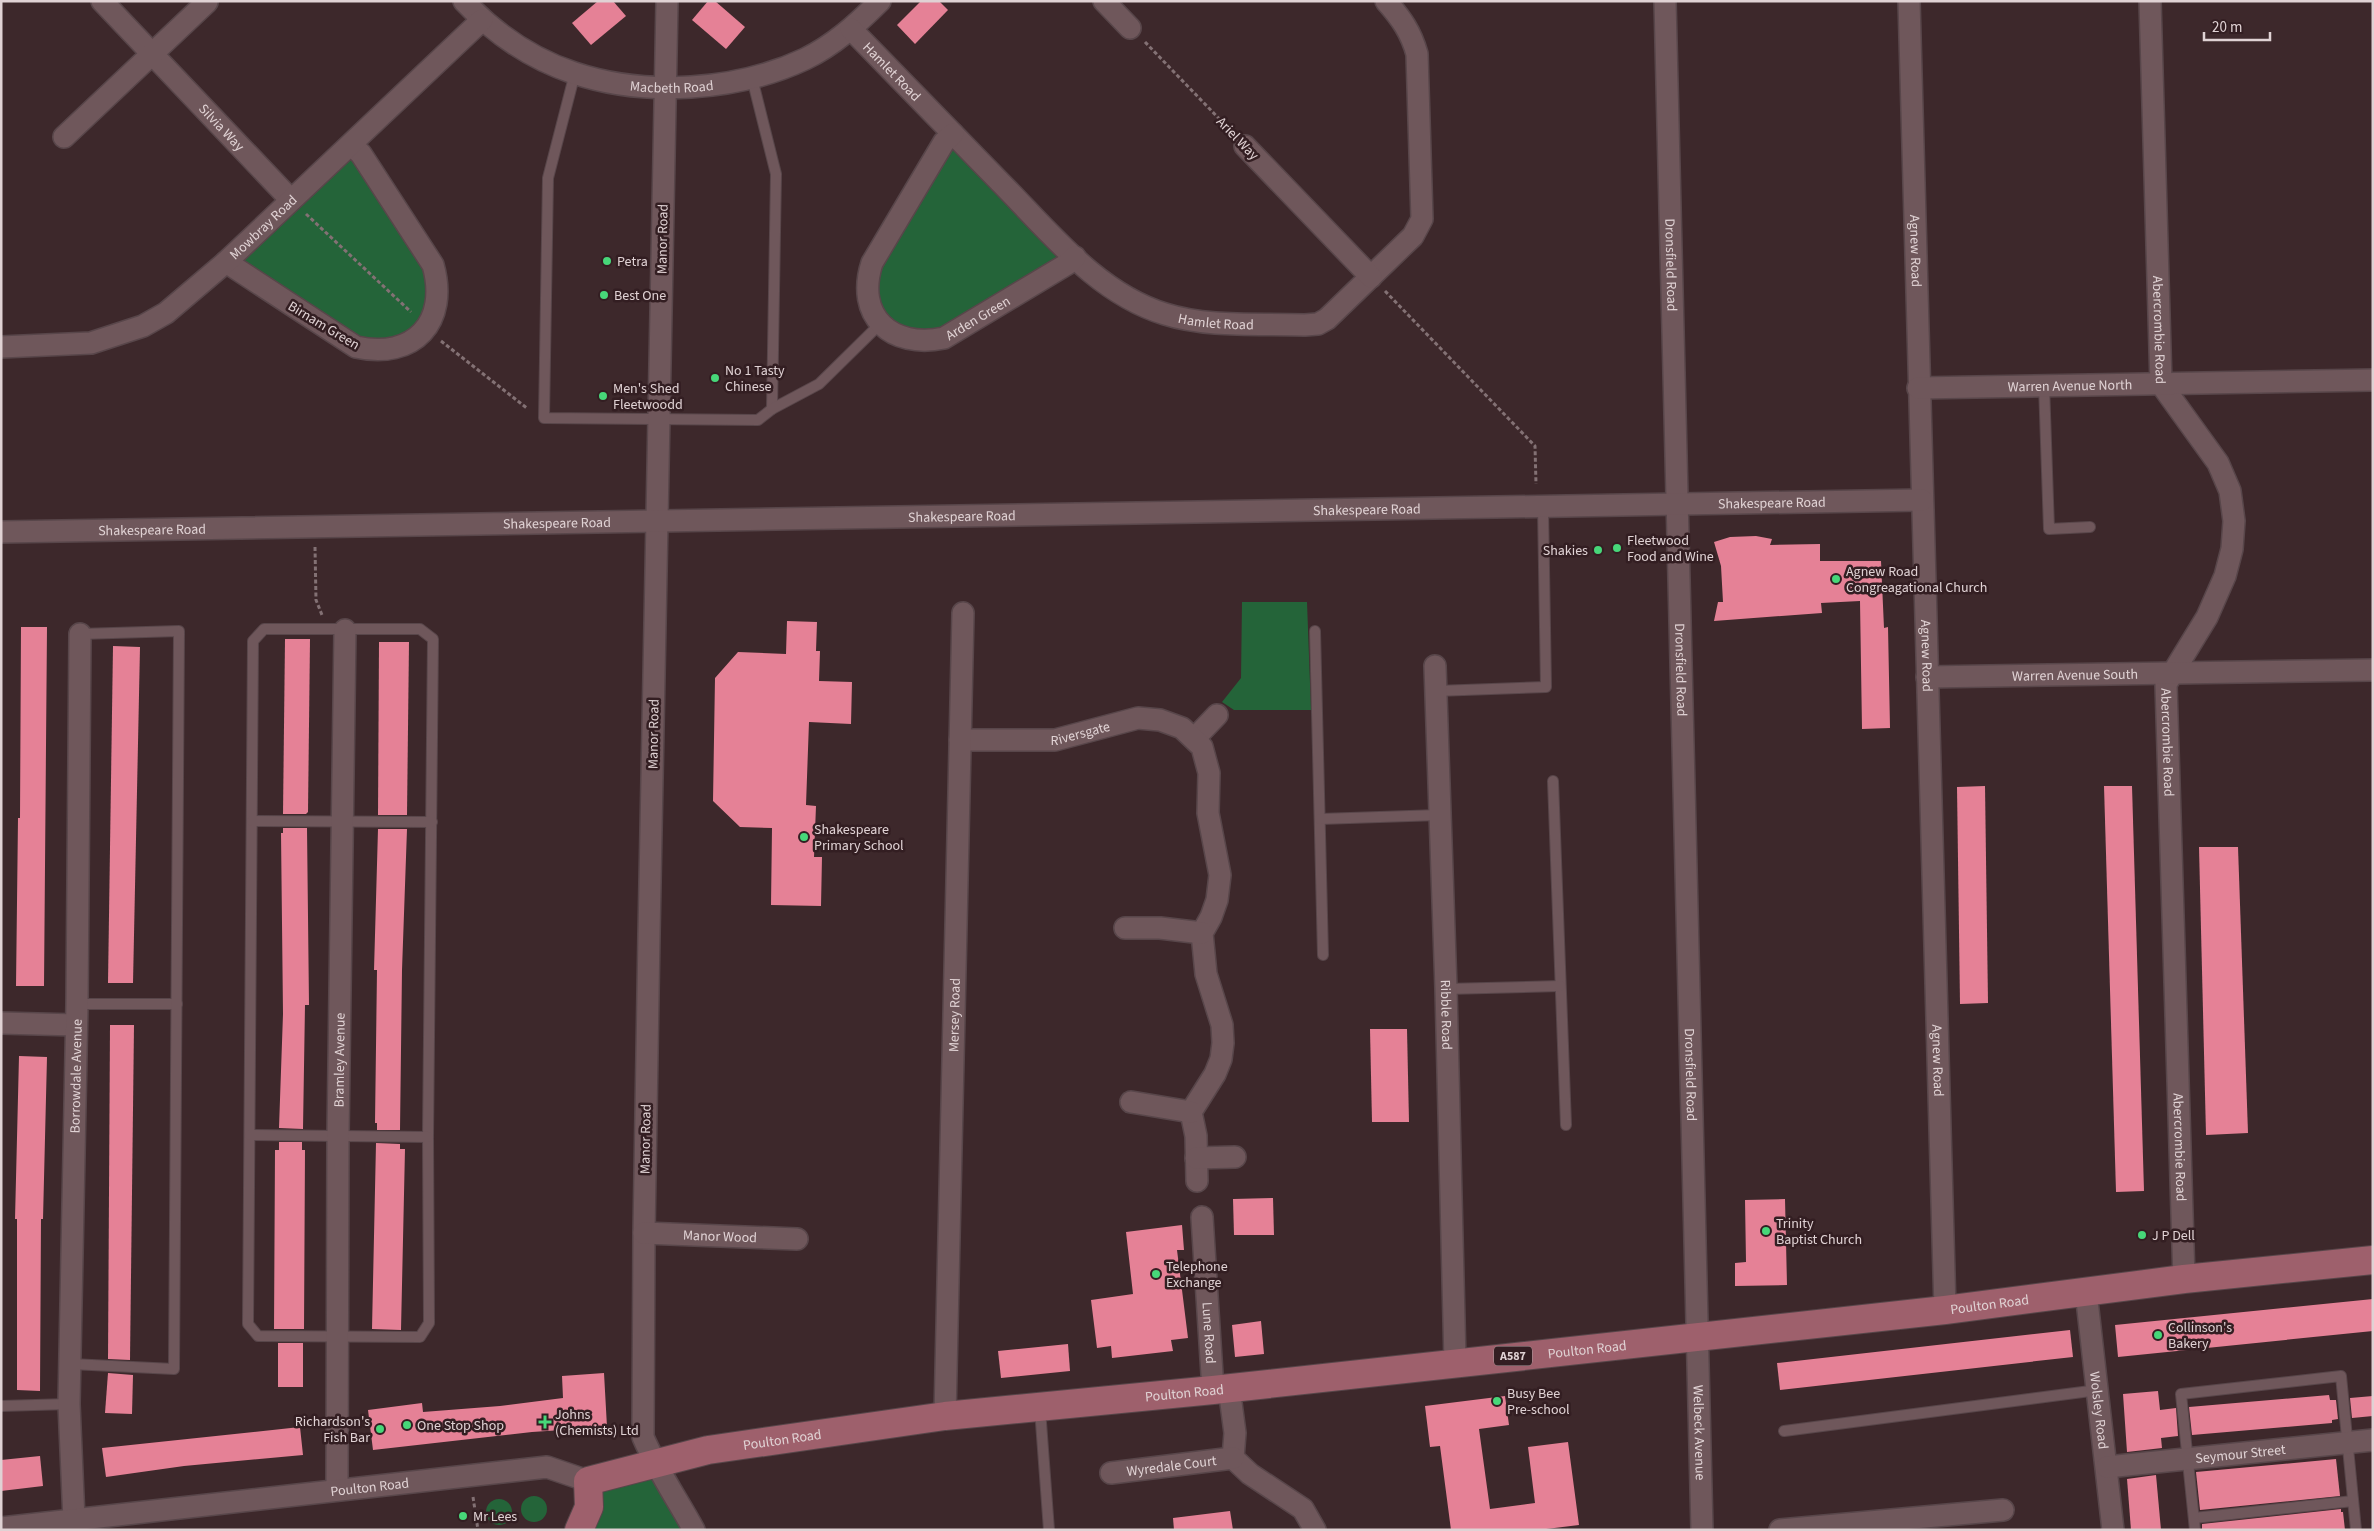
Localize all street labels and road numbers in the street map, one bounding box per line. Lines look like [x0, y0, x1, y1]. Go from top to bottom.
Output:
street label: Hamlet Road [858, 38, 925, 106]
street label: Macbeth Road [629, 76, 715, 99]
street label: Silvia Way [194, 100, 249, 156]
street label: Ariel Way [1211, 112, 1263, 165]
street label: Mowbray Road [225, 191, 302, 265]
street label: Manor Road [652, 204, 674, 274]
street label: Agnew Road [1904, 214, 1926, 287]
street label: Dronsfield Road [1659, 218, 1682, 312]
street label: Abercrombie Road [2147, 275, 2170, 384]
street label: Arden Green [942, 291, 1014, 346]
street label: Birnam Green [284, 297, 363, 355]
street label: Hamlet Road [1176, 309, 1254, 335]
street label: Warren Avenue North [2007, 375, 2133, 397]
street label: Shakespeare Road [1718, 493, 1826, 514]
street label: Shakespeare Road [1313, 499, 1421, 521]
street label: Shakespeare Road [908, 506, 1016, 528]
street label: Shakespeare Road [503, 513, 611, 535]
street label: Shakespeare Road [98, 520, 206, 541]
street label: Agnew Road [1915, 619, 1937, 692]
street label: Dronsfield Road [1669, 623, 1691, 717]
street label: Warren Avenue South [2012, 665, 2138, 687]
street label: Abercrombie Road [2155, 688, 2178, 797]
street label: Manor Road [643, 699, 665, 769]
street label: Riversgate [1051, 717, 1112, 751]
street label: Mersey Road [944, 978, 966, 1052]
street label: Ribble Road [1435, 979, 1456, 1050]
street label: Bramley Avenue [329, 1013, 351, 1107]
street label: Borrowdale Avenue [65, 1019, 88, 1134]
street label: Agnew Road [1926, 1024, 1948, 1097]
street label: Dronsfield Road [1679, 1028, 1701, 1122]
street label: Abercrombie Road [2167, 1093, 2191, 1202]
street label: Manor Road [635, 1104, 657, 1174]
street label: Manor Wood [682, 1226, 757, 1248]
street label: Poulton Road [1949, 1290, 2030, 1320]
street label: Lune Road [1196, 1301, 1220, 1364]
street label: Poulton Road [1547, 1336, 1628, 1364]
road number: A587 [1494, 1346, 1532, 1365]
street label: Wolsley Road [2084, 1370, 2113, 1450]
street label: Poulton Road [1144, 1380, 1225, 1408]
street label: Welbeck Avenue [1687, 1385, 1710, 1481]
street label: Poulton Road [742, 1425, 823, 1456]
street label: Seymour Street [2194, 1440, 2287, 1469]
street label: Wyredale Court [1126, 1451, 1218, 1482]
street label: Poulton Road [329, 1473, 410, 1502]

